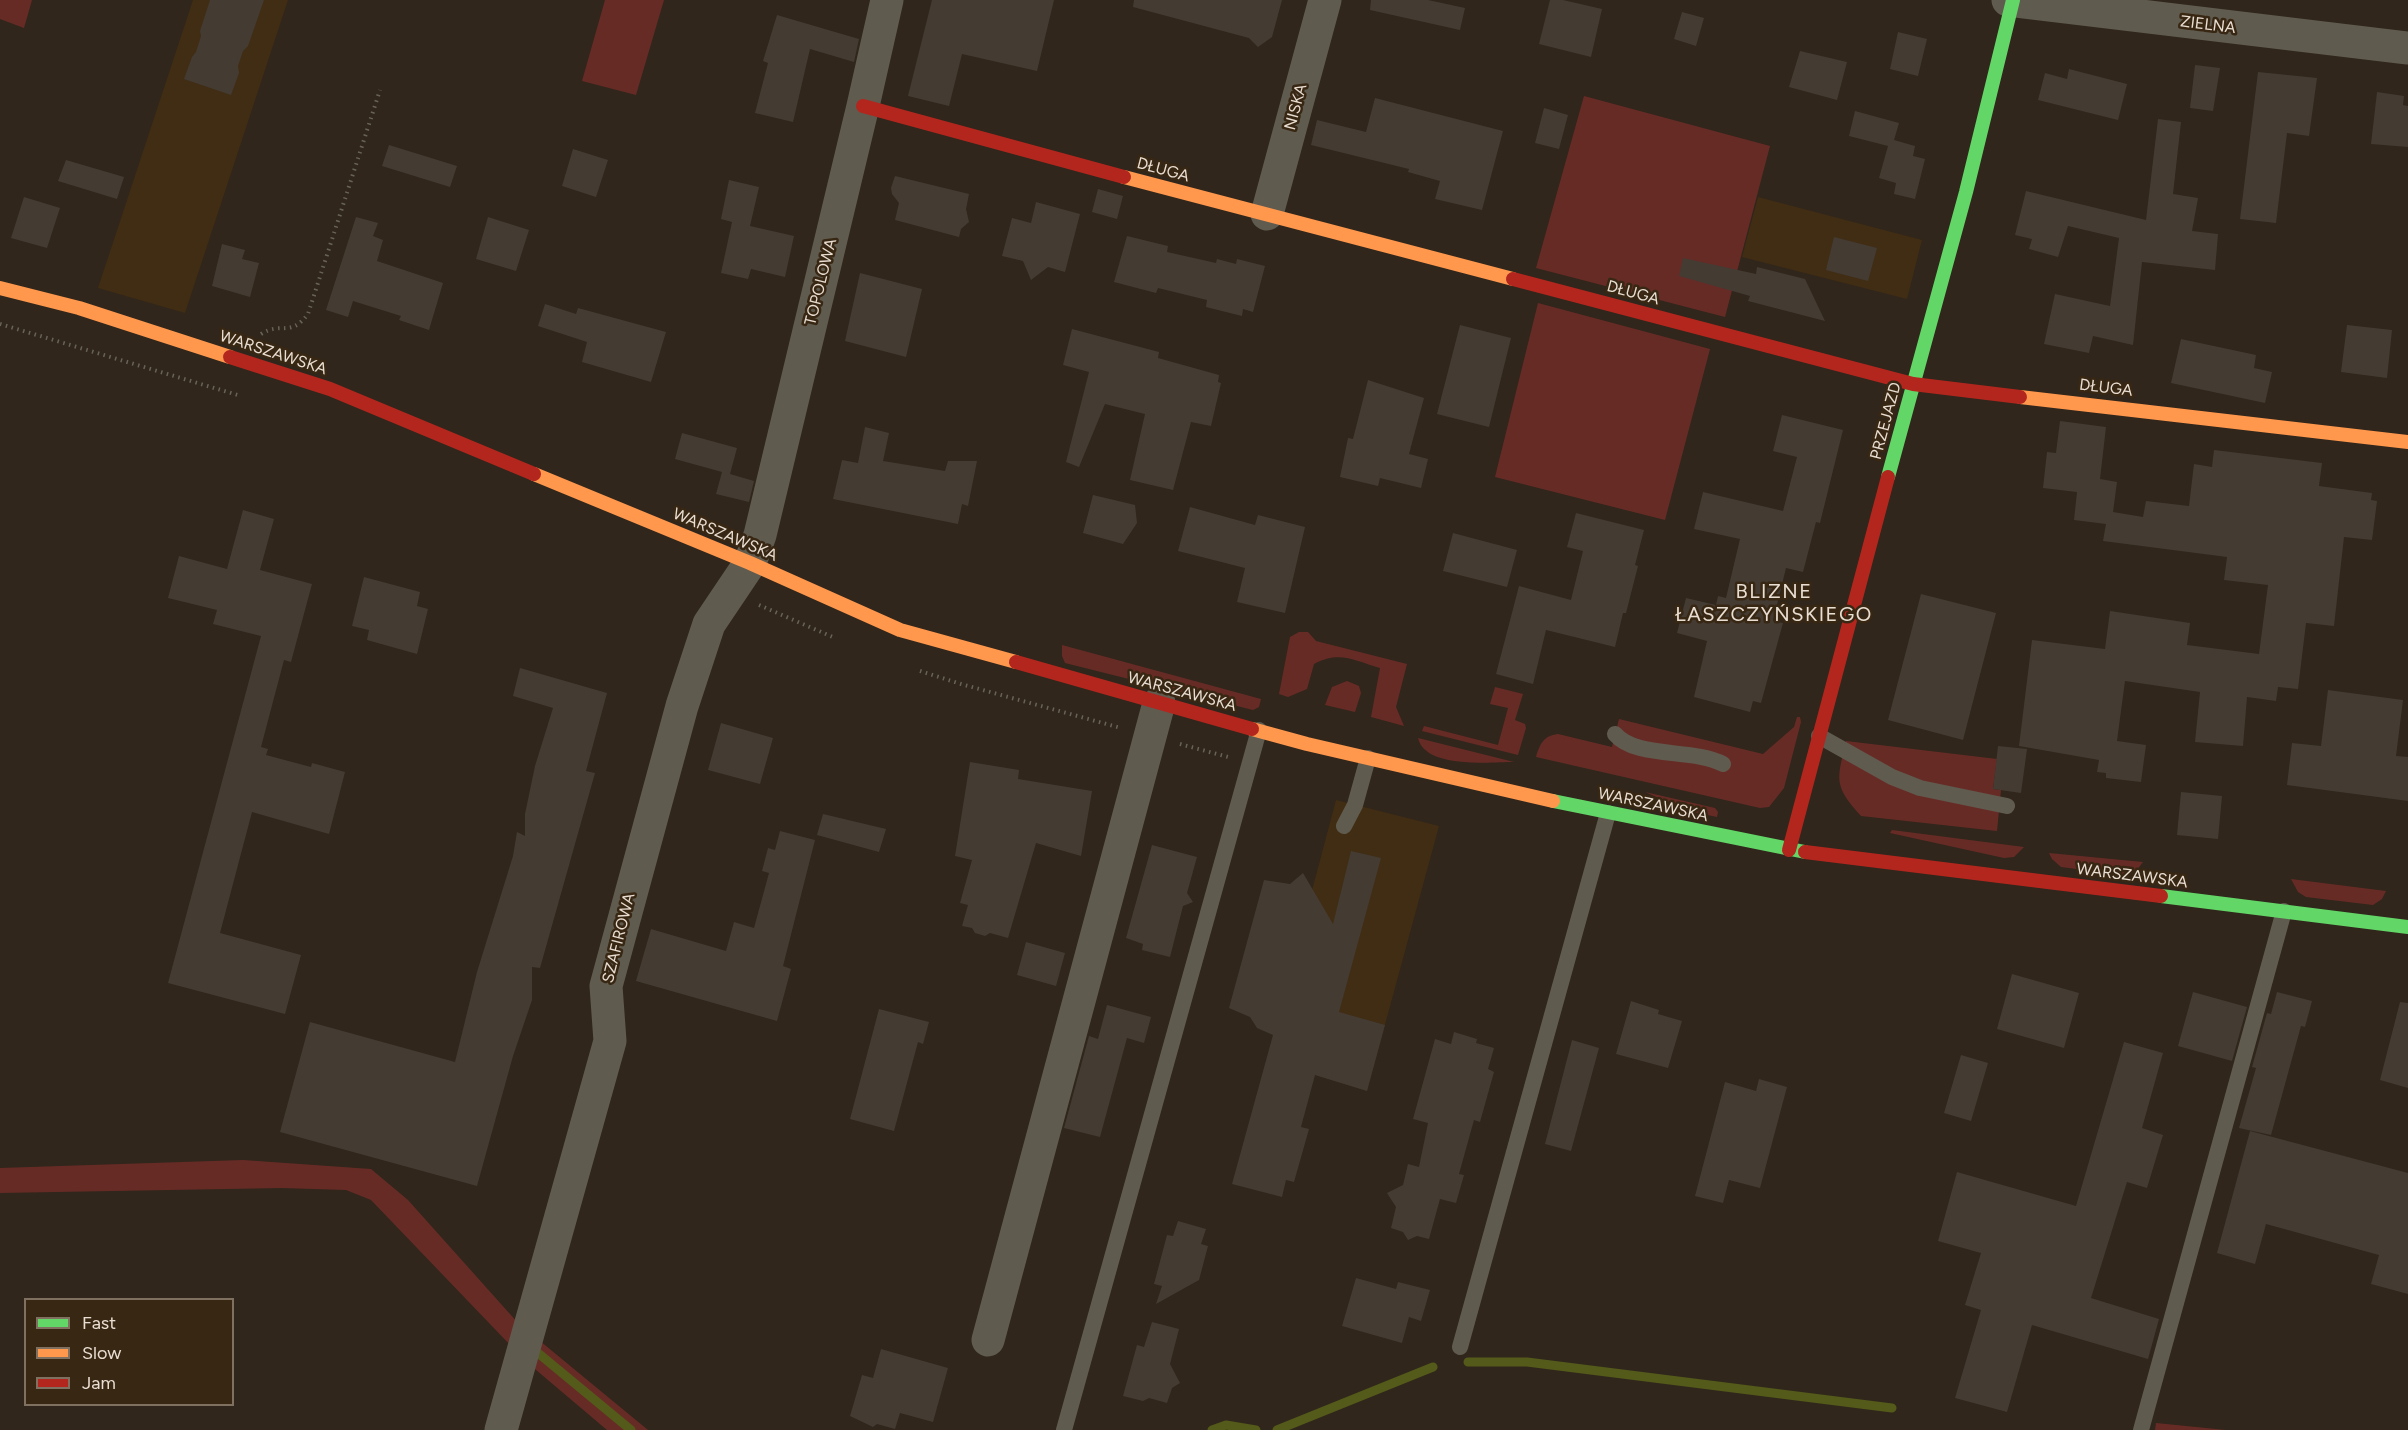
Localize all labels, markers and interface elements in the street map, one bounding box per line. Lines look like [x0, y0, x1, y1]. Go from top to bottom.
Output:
street label: ZIELNA [2179, 12, 2237, 38]
street label: NISKA [1281, 82, 1311, 132]
street label: DŁUGA [1135, 154, 1191, 186]
street label: TOPOLOWA [801, 237, 841, 327]
street label: DŁUGA [1605, 277, 1661, 309]
street label: WARSZAWSKA [217, 327, 329, 379]
street label: DŁUGA [2078, 375, 2134, 401]
street label: PRZEJAZD [1866, 380, 1906, 462]
street label: WARSZAWSKA [670, 504, 780, 566]
district label: BLIZNE ŁASZCZYŃSKIEGO [1675, 580, 1873, 627]
street label: WARSZAWSKA [1126, 668, 1238, 716]
street label: WARSZAWSKA [1596, 784, 1710, 826]
street label: WARSZAWSKA [2075, 860, 2189, 892]
street label: SZAFIROWA [599, 891, 639, 985]
legend [24, 1298, 234, 1406]
text: Fast [82, 1312, 116, 1334]
text: Slow [82, 1342, 121, 1364]
text: Jam [82, 1372, 116, 1394]

